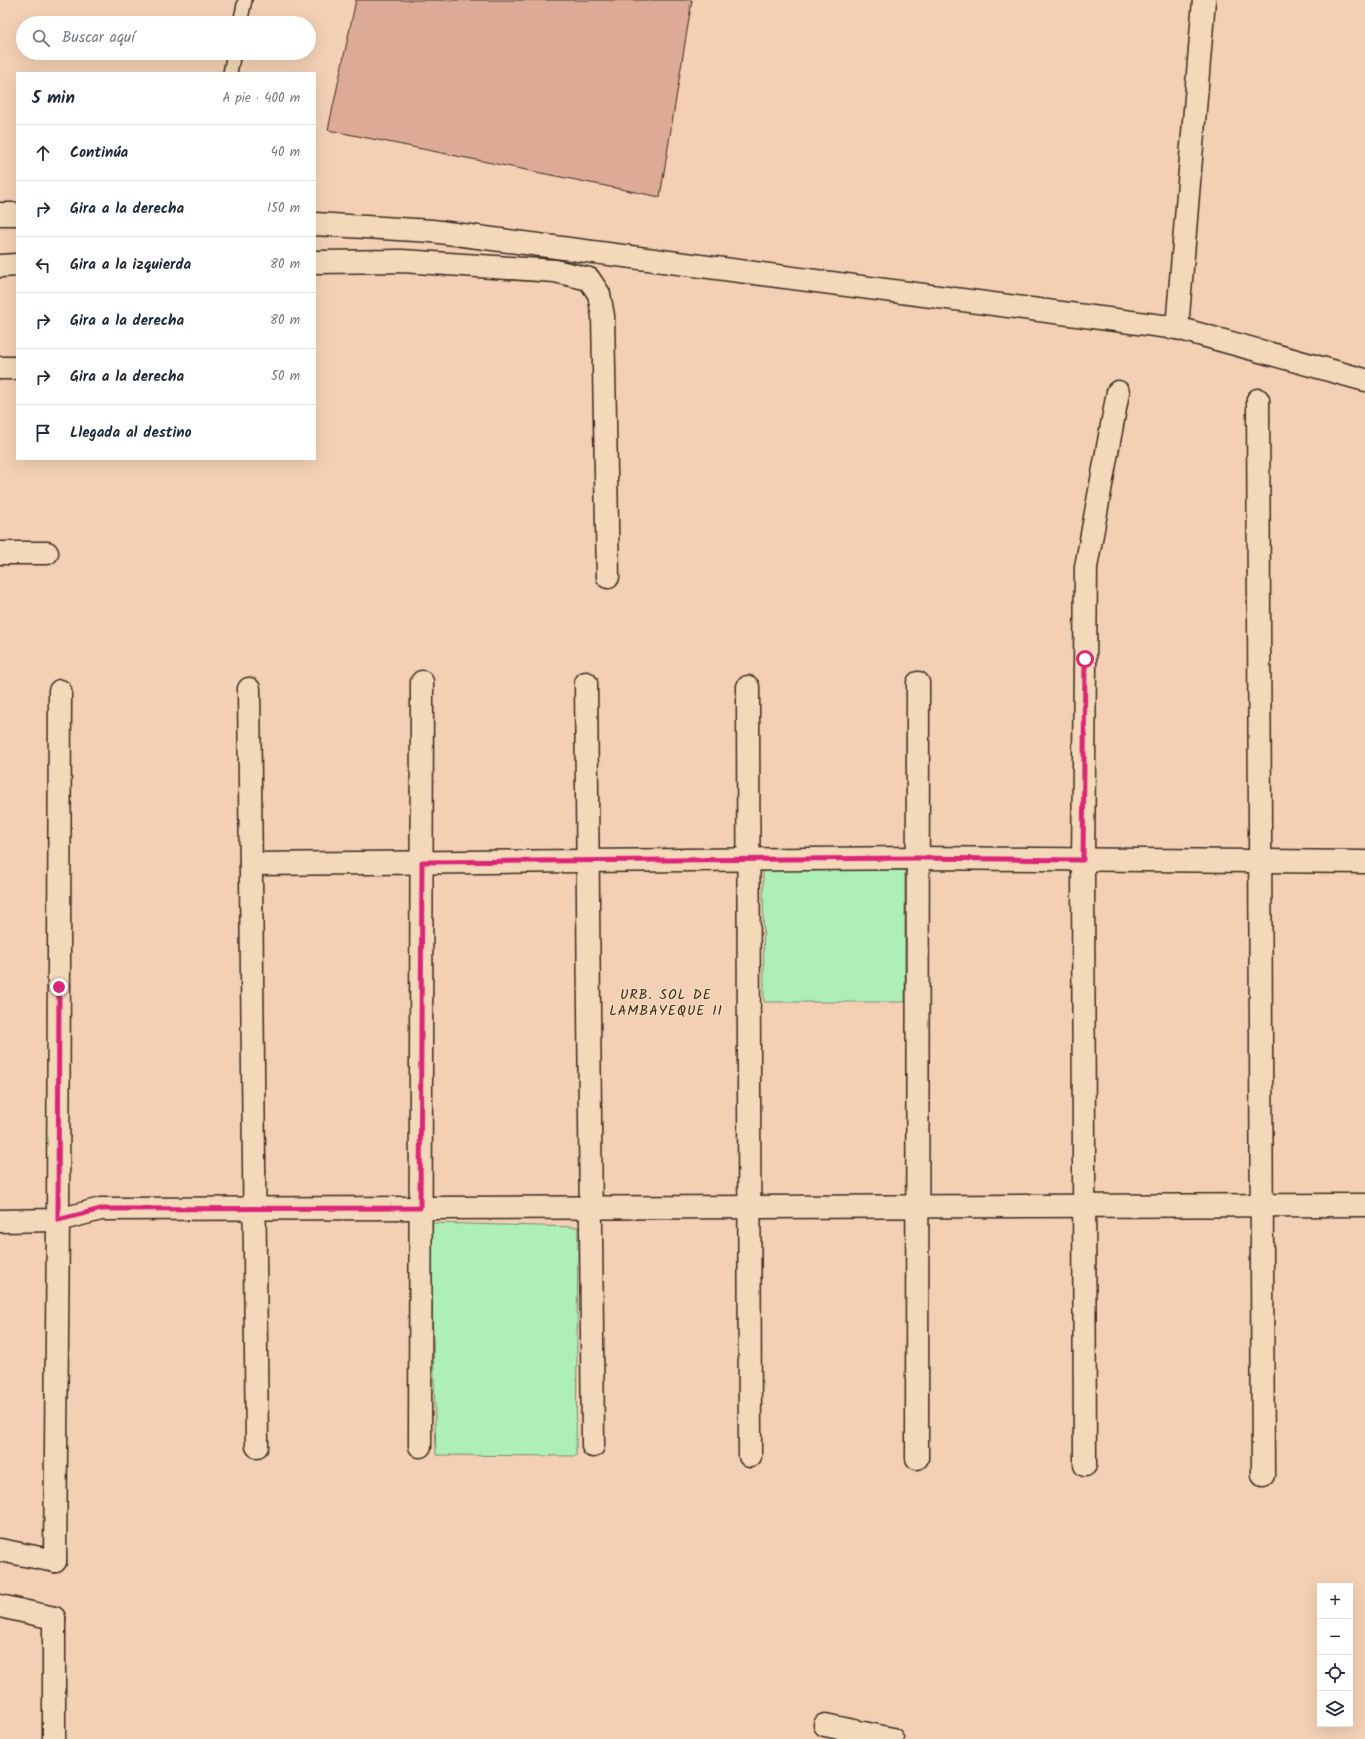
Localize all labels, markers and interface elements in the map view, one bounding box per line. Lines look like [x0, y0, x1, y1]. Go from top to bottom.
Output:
search box [16, 16, 316, 60]
text: Buscar aquí [62, 26, 135, 50]
icon: search [30, 27, 52, 49]
text: 5 min [32, 85, 75, 112]
text: A pie · 400 m [222, 88, 300, 109]
text: Continúa [70, 141, 128, 165]
icon: ahead [32, 142, 54, 164]
text: 40 m [271, 142, 300, 163]
text: Gira a la derecha [70, 197, 184, 221]
icon: right [32, 198, 54, 220]
text: 150 m [267, 198, 300, 219]
text: Gira a la izquierda [70, 253, 191, 277]
icon: left [32, 254, 54, 276]
text: 80 m [270, 254, 300, 275]
text: Gira a la derecha [70, 309, 184, 333]
icon: right [32, 310, 54, 332]
text: 80 m [270, 310, 300, 331]
text: Gira a la derecha [70, 365, 184, 389]
icon: right [32, 366, 54, 388]
text: 50 m [271, 366, 300, 387]
text: Llegada al destino [70, 421, 192, 445]
icon: arrive [32, 422, 54, 444]
route start [1076, 650, 1094, 668]
route end [50, 978, 68, 996]
district label: URB. SOL DE LAMBAYEQUE II [609, 984, 723, 1022]
map controls [1317, 1583, 1353, 1727]
button: + [1317, 1583, 1353, 1619]
button: − [1317, 1619, 1353, 1655]
button: locate [1317, 1655, 1353, 1691]
button: layers [1317, 1691, 1353, 1727]

